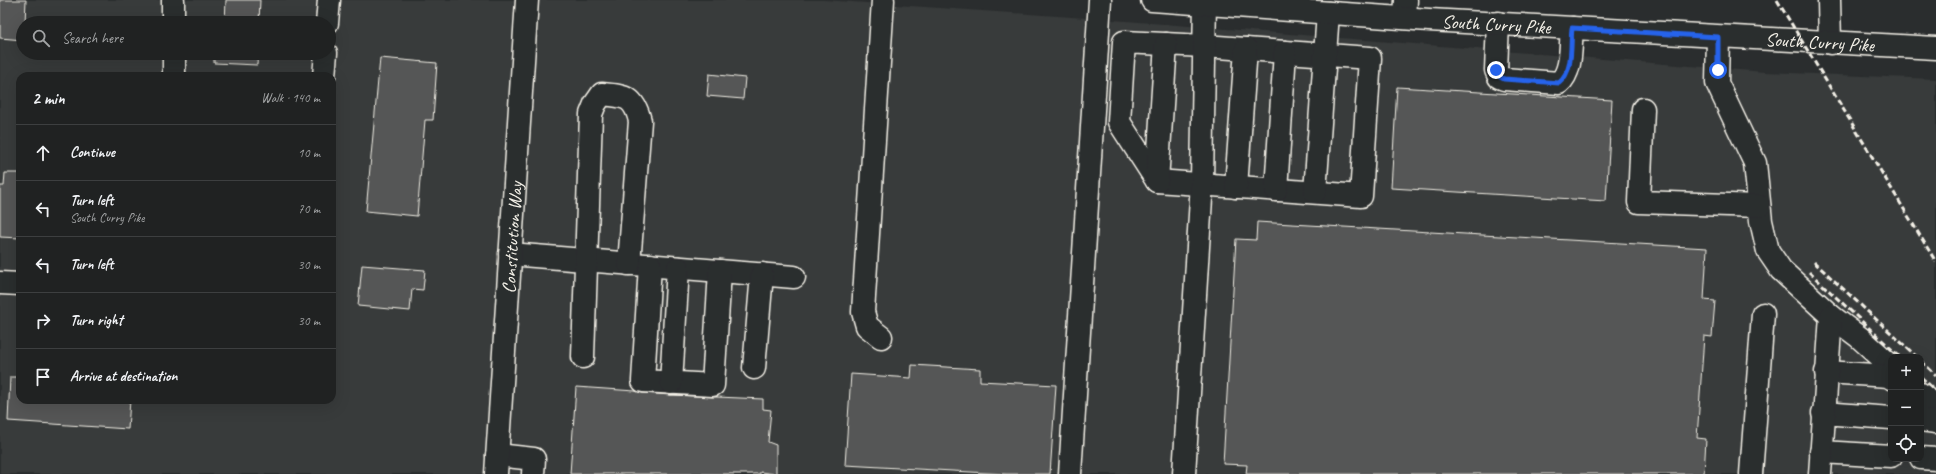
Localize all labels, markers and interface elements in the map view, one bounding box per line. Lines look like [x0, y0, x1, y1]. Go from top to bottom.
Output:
street label: South Curry Pike [1441, 10, 1553, 40]
search box [16, 16, 336, 60]
icon: search [30, 27, 52, 49]
street label: South Curry Pike [1765, 28, 1877, 58]
text: Search here [62, 29, 123, 48]
route end [1487, 61, 1505, 79]
route start [1709, 61, 1727, 79]
text: 2 min [32, 88, 65, 109]
text: Walk · 140 m [261, 90, 320, 106]
icon: ahead [32, 142, 54, 164]
text: Continue [70, 143, 115, 162]
text: 10 m [298, 145, 320, 161]
street label: Constitution Way [497, 180, 528, 294]
text: Turn left [70, 191, 113, 210]
icon: left [32, 198, 54, 220]
text: 70 m [298, 201, 320, 217]
text: South Curry Pike [70, 210, 145, 226]
icon: left [32, 254, 54, 276]
text: Turn left [70, 255, 113, 274]
text: 30 m [298, 257, 320, 273]
icon: right [32, 310, 54, 332]
text: Turn right [70, 311, 123, 330]
text: 30 m [298, 313, 320, 329]
map controls [1888, 354, 1924, 462]
button: + [1888, 354, 1924, 390]
icon: arrive [32, 366, 54, 388]
text: Arrive at destination [70, 367, 177, 386]
button: − [1888, 390, 1924, 426]
button: locate [1888, 426, 1924, 462]

